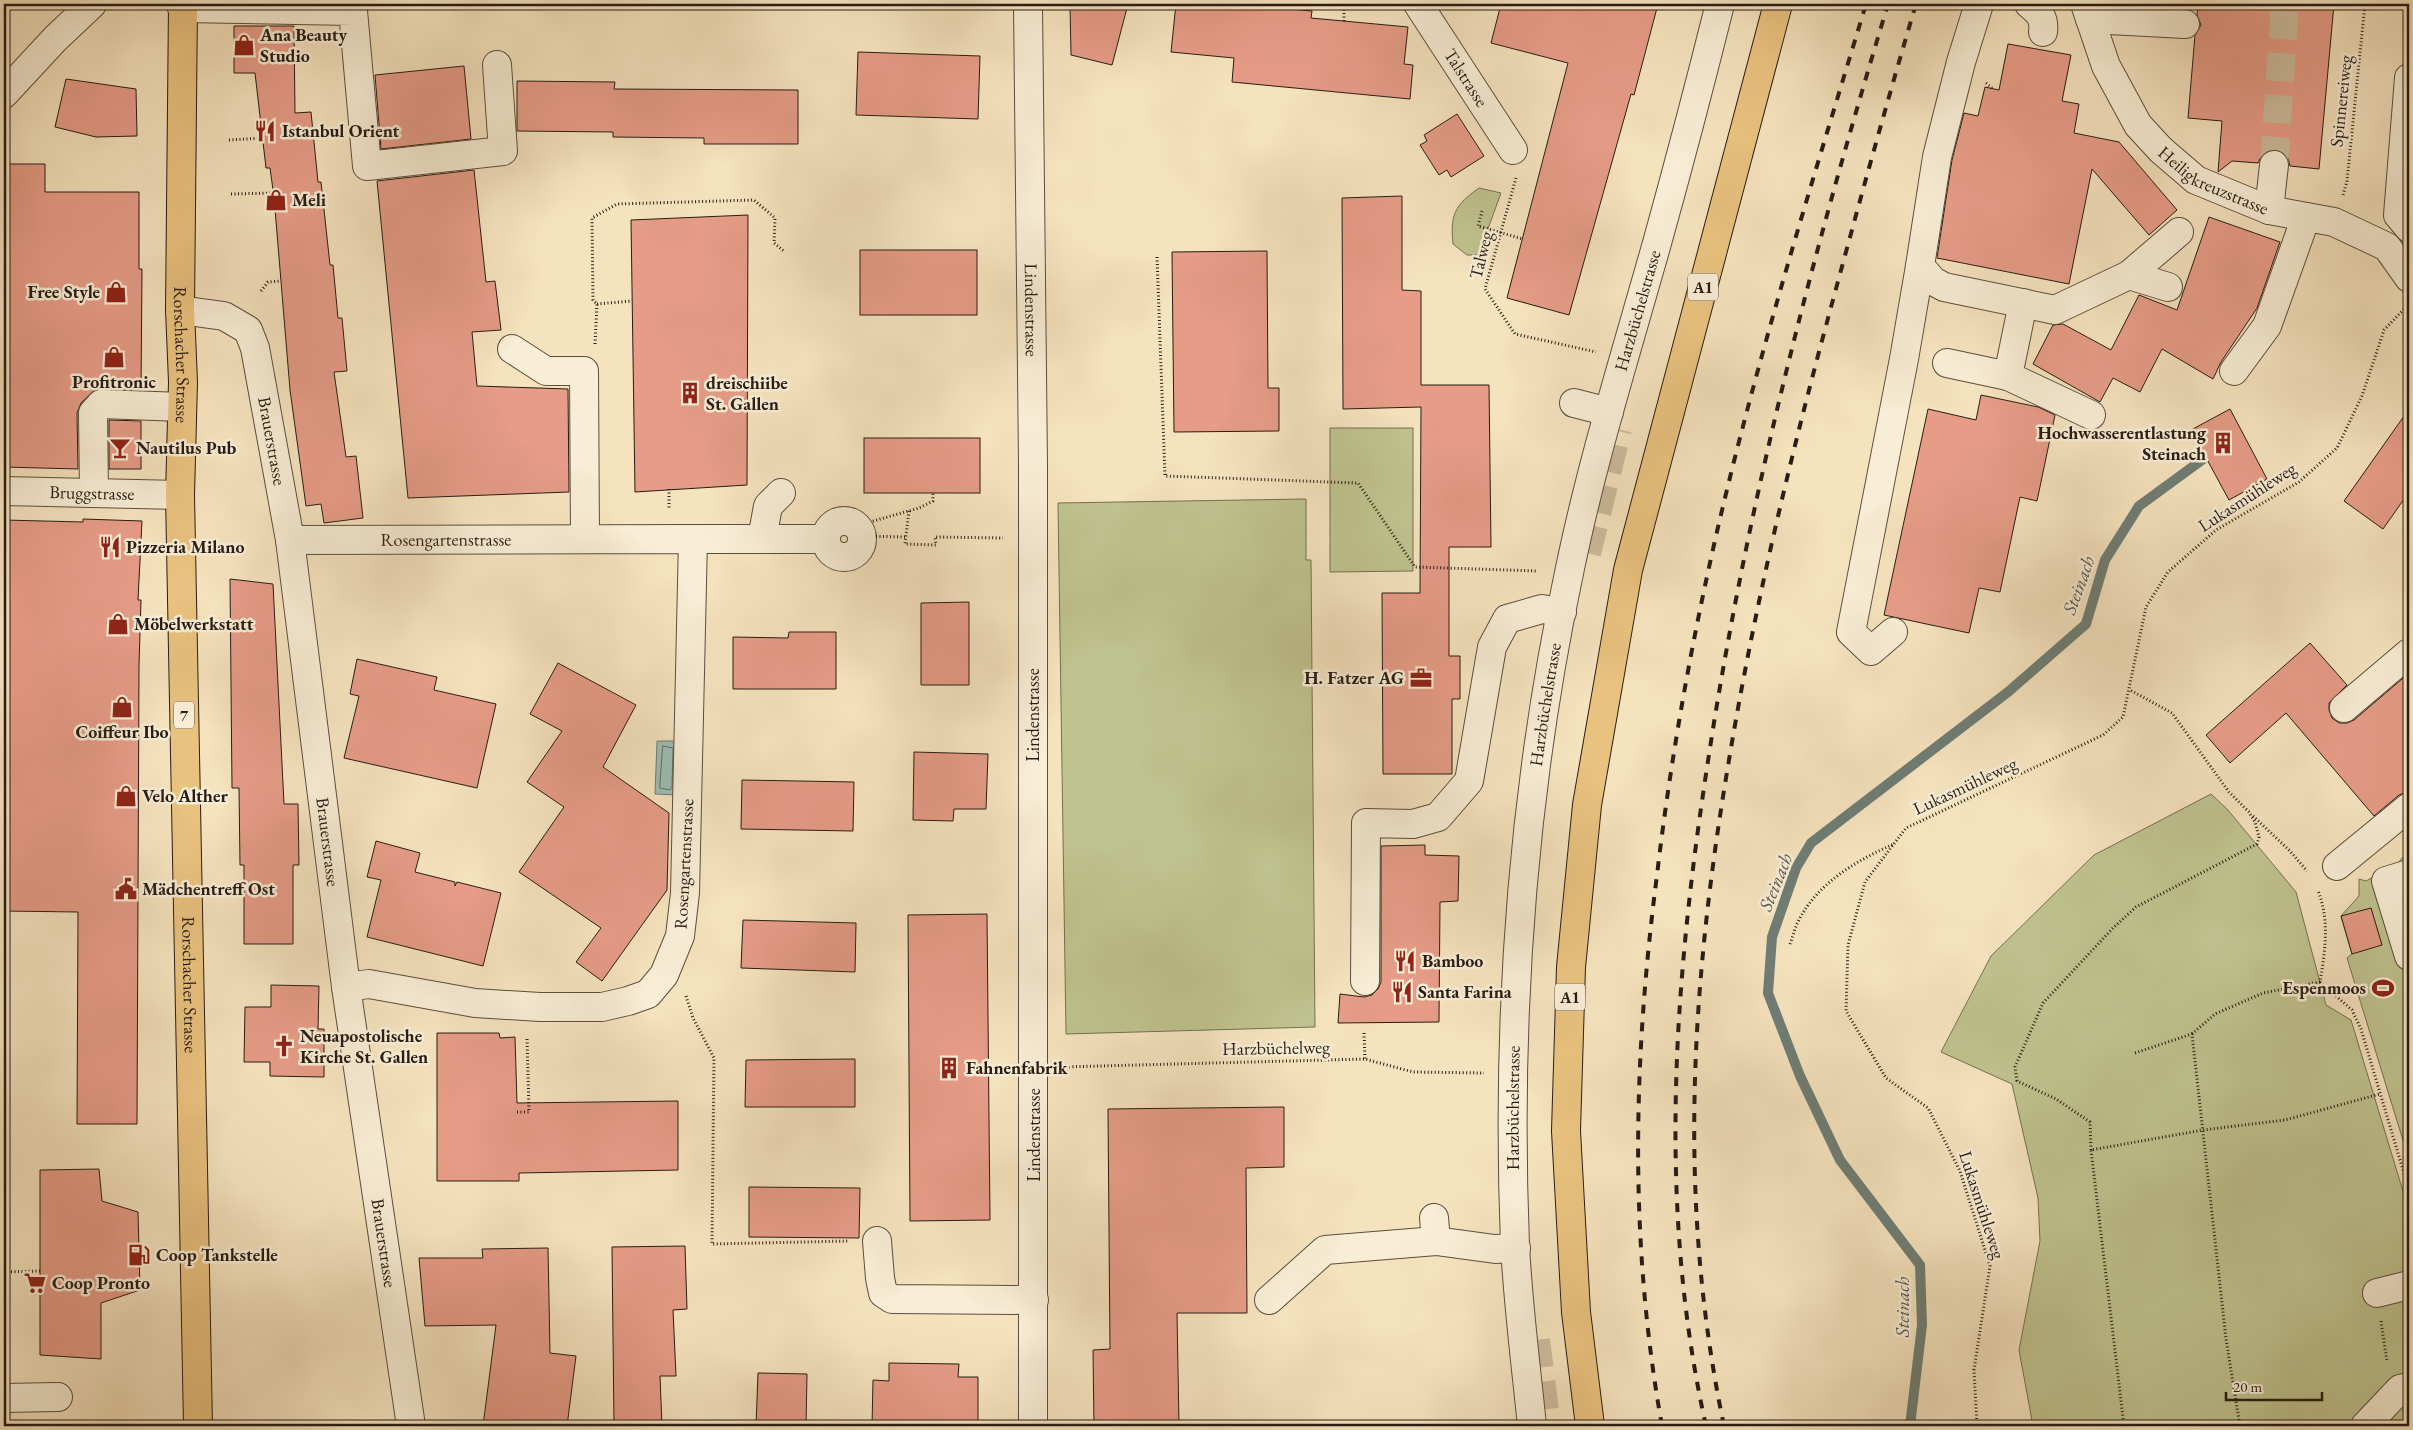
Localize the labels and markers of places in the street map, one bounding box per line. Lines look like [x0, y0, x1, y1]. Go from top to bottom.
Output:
place label: Ana Beauty Studio [259, 23, 348, 67]
shop icon: Ana Beauty Studio [231, 32, 257, 58]
restaurant icon: Istanbul Orient [252, 118, 278, 144]
place label: Istanbul Orient [282, 119, 400, 142]
shop icon: Meli [263, 187, 289, 213]
place label: Meli [292, 188, 327, 211]
shop icon: Free Style [103, 279, 129, 305]
place label: Free Style [28, 280, 100, 303]
shop icon: Profitronic [101, 344, 127, 370]
place label: Profitronic [72, 370, 156, 393]
place label: dreischiibe St. Gallen [706, 371, 788, 415]
building icon: dreischiibe St. Gallen [677, 380, 703, 406]
place label: Hochwasserentlastung Steinach [2037, 421, 2207, 465]
building icon: Hochwasserentlastung Steinach [2210, 430, 2236, 456]
bar icon: Nautilus Pub [107, 435, 133, 461]
place label: Nautilus Pub [136, 436, 237, 459]
restaurant icon: Pizzeria Milano [97, 534, 123, 560]
place label: Pizzeria Milano [126, 535, 244, 558]
shop icon: Möbelwerkstatt [105, 611, 131, 637]
place label: Möbelwerkstatt [134, 612, 254, 635]
office icon: H. Fatzer AG [1408, 665, 1434, 691]
place label: H. Fatzer AG [1304, 666, 1404, 689]
shop icon: Coiffeur Ibo [109, 694, 135, 720]
place label: Coiffeur Ibo [75, 720, 169, 743]
shop icon: Velo Alther [113, 783, 139, 809]
place label: Velo Alther [142, 784, 228, 807]
public building icon: Mädchentreff Ost [113, 876, 139, 902]
place label: Mädchentreff Ost [142, 877, 275, 900]
restaurant icon: Bamboo [1392, 948, 1418, 974]
place label: Bamboo [1422, 949, 1483, 972]
sports icon: Espenmoos [2370, 975, 2396, 1001]
place label: Espenmoos [2282, 976, 2366, 999]
restaurant icon: Santa Farina [1389, 979, 1415, 1005]
place label: Santa Farina [1418, 980, 1512, 1003]
place label: Neuapostolische Kirche St. Gallen [300, 1024, 428, 1068]
church icon: Neuapostolische Kirche St. Gallen [271, 1033, 297, 1059]
building icon: Fahnenfabrik [936, 1055, 962, 1081]
place label: Fahnenfabrik [966, 1056, 1069, 1079]
fuel station icon: Coop Tankstelle [126, 1242, 152, 1268]
place label: Coop Tankstelle [156, 1243, 278, 1266]
supermarket icon: Coop Pronto [22, 1270, 48, 1296]
place label: Coop Pronto [52, 1271, 150, 1294]

